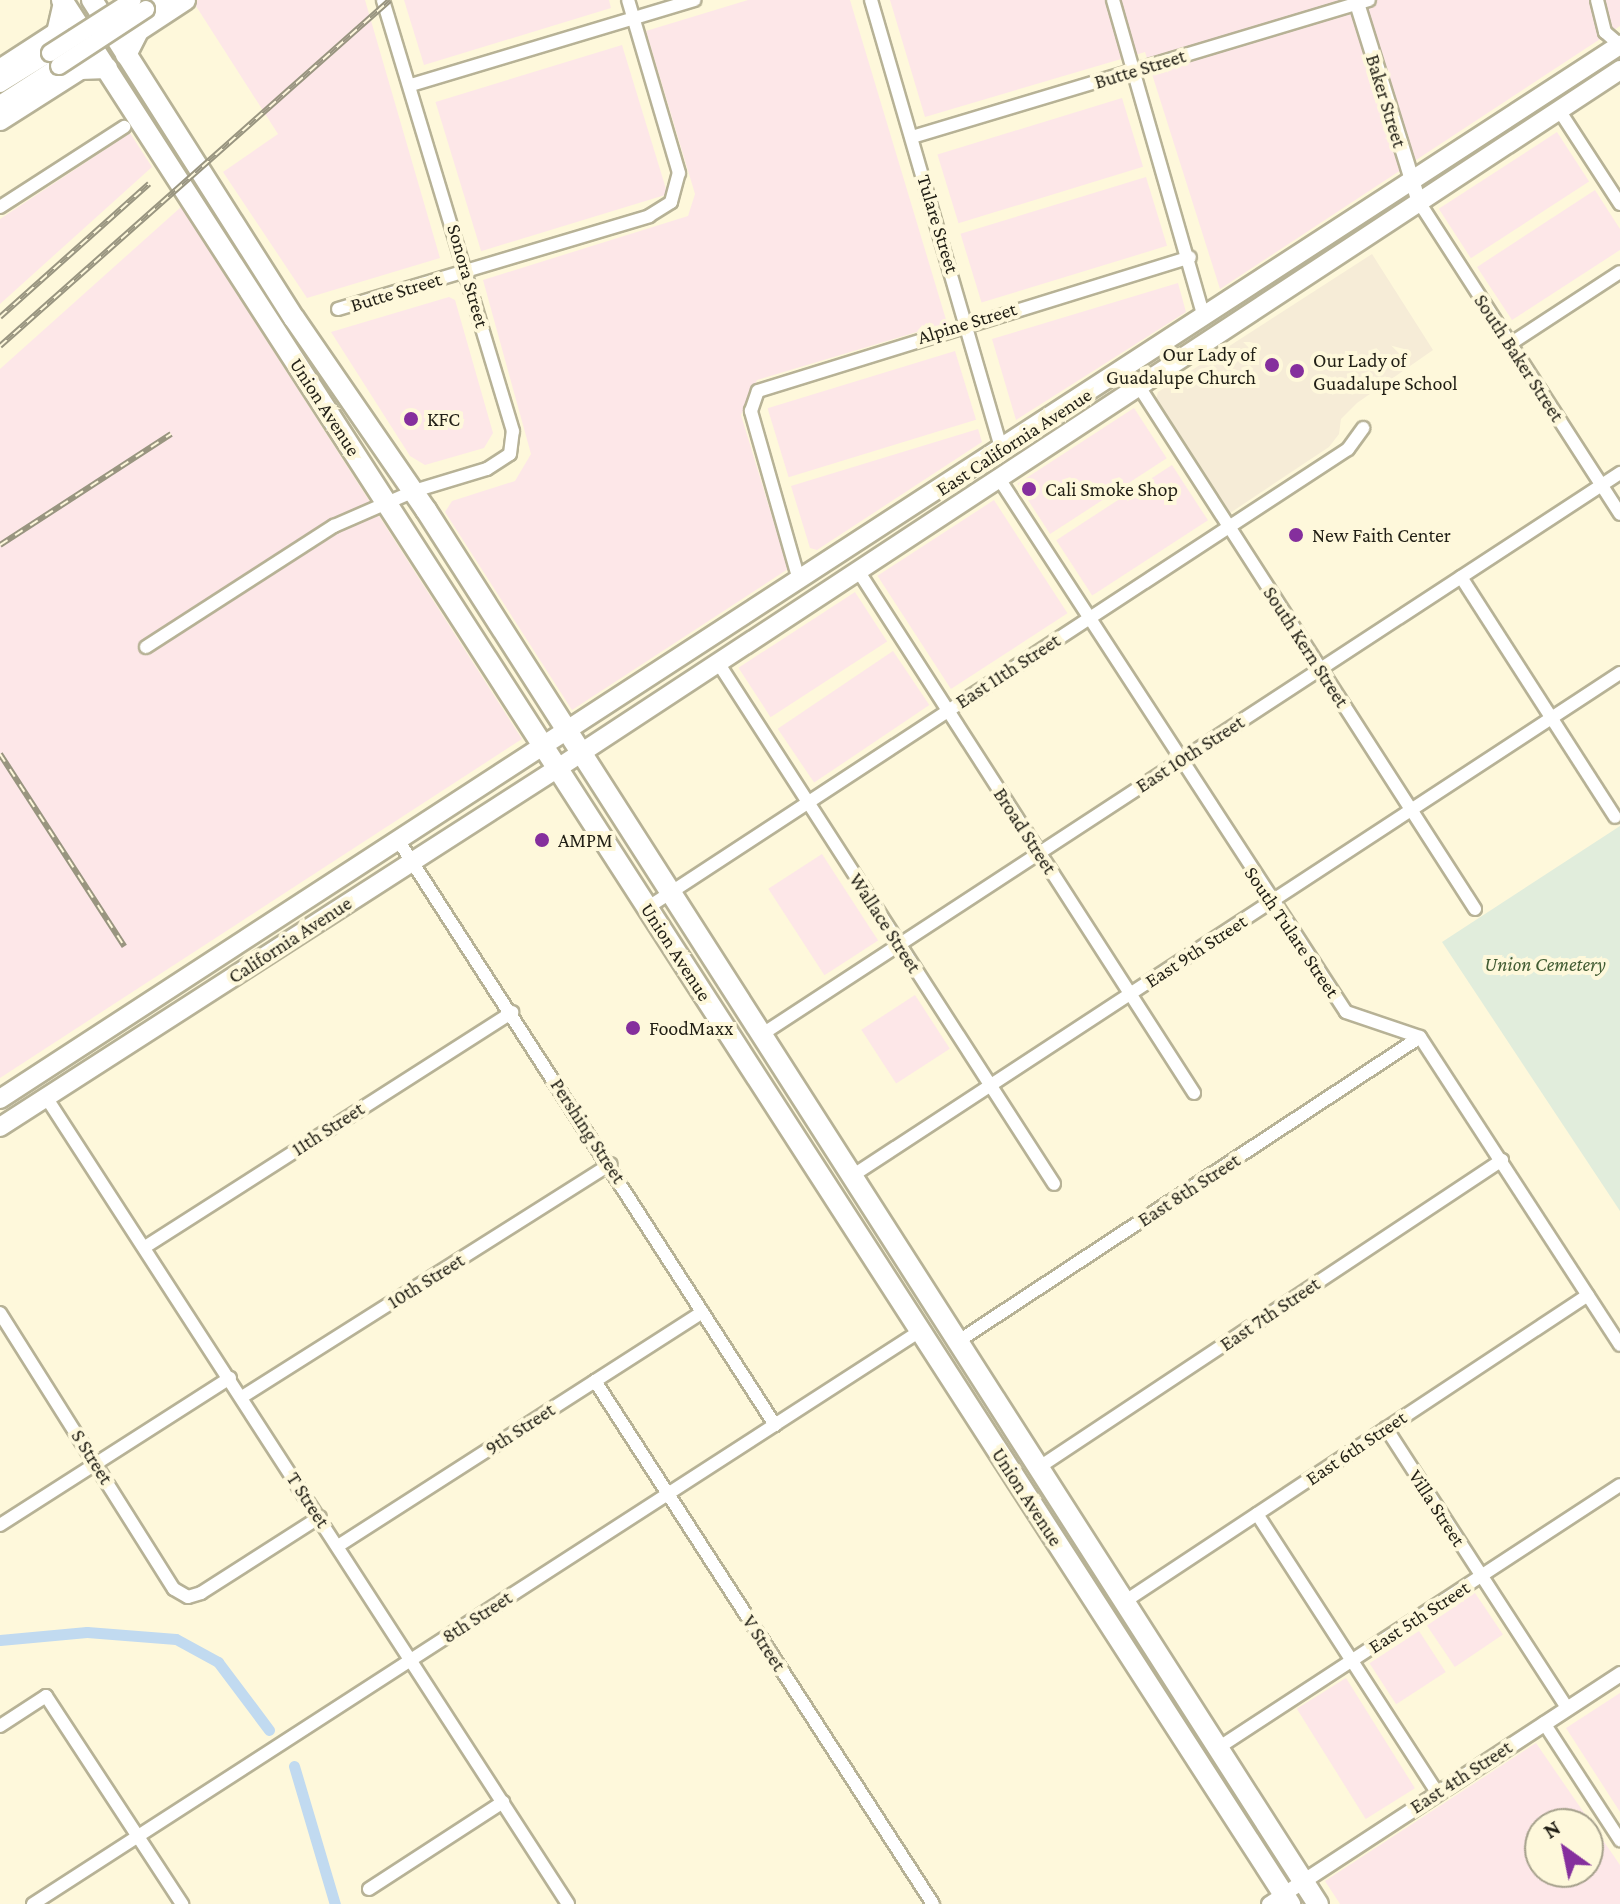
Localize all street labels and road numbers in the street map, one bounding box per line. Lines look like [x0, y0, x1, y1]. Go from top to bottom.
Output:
street label: Butte Street [1092, 44, 1188, 94]
street label: Baker Street [1360, 52, 1412, 150]
street label: Tulare Street [912, 172, 964, 276]
street label: Sonora Street [442, 221, 494, 331]
street label: Butte Street [348, 267, 444, 317]
street label: South Baker Street [1469, 290, 1569, 426]
street label: Alpine Street [914, 297, 1020, 349]
street label: Union Avenue [284, 353, 366, 461]
street label: East California Avenue [932, 383, 1096, 501]
street label: South Kern Street [1258, 582, 1354, 712]
street label: East 11th Street [951, 628, 1065, 714]
street label: East 10th Street [1131, 710, 1249, 798]
street label: Broad Street [988, 783, 1062, 879]
street label: South Tulare Street [1239, 862, 1345, 1002]
street label: Wallace Street [844, 869, 926, 977]
street label: California Avenue [224, 891, 356, 989]
street label: Union Avenue [635, 898, 717, 1006]
street label: East 9th Street [1141, 909, 1251, 993]
street label: Pershing Street [545, 1074, 631, 1188]
street label: 11th Street [287, 1097, 369, 1161]
street label: East 8th Street [1133, 1148, 1245, 1232]
street label: 10th Street [383, 1248, 469, 1314]
street label: East 7th Street [1215, 1272, 1325, 1356]
street label: 9th Street [481, 1398, 559, 1460]
street label: East 6th Street [1301, 1406, 1411, 1490]
street label: S Street [66, 1425, 118, 1489]
street label: Union Avenue [986, 1443, 1068, 1551]
street label: Villa Street [1403, 1465, 1471, 1551]
street label: T Street [281, 1468, 335, 1532]
street label: East 5th Street [1364, 1575, 1474, 1659]
street label: 8th Street [437, 1586, 517, 1648]
street label: V Street [737, 1610, 791, 1676]
street label: East 4th Street [1406, 1735, 1516, 1819]

